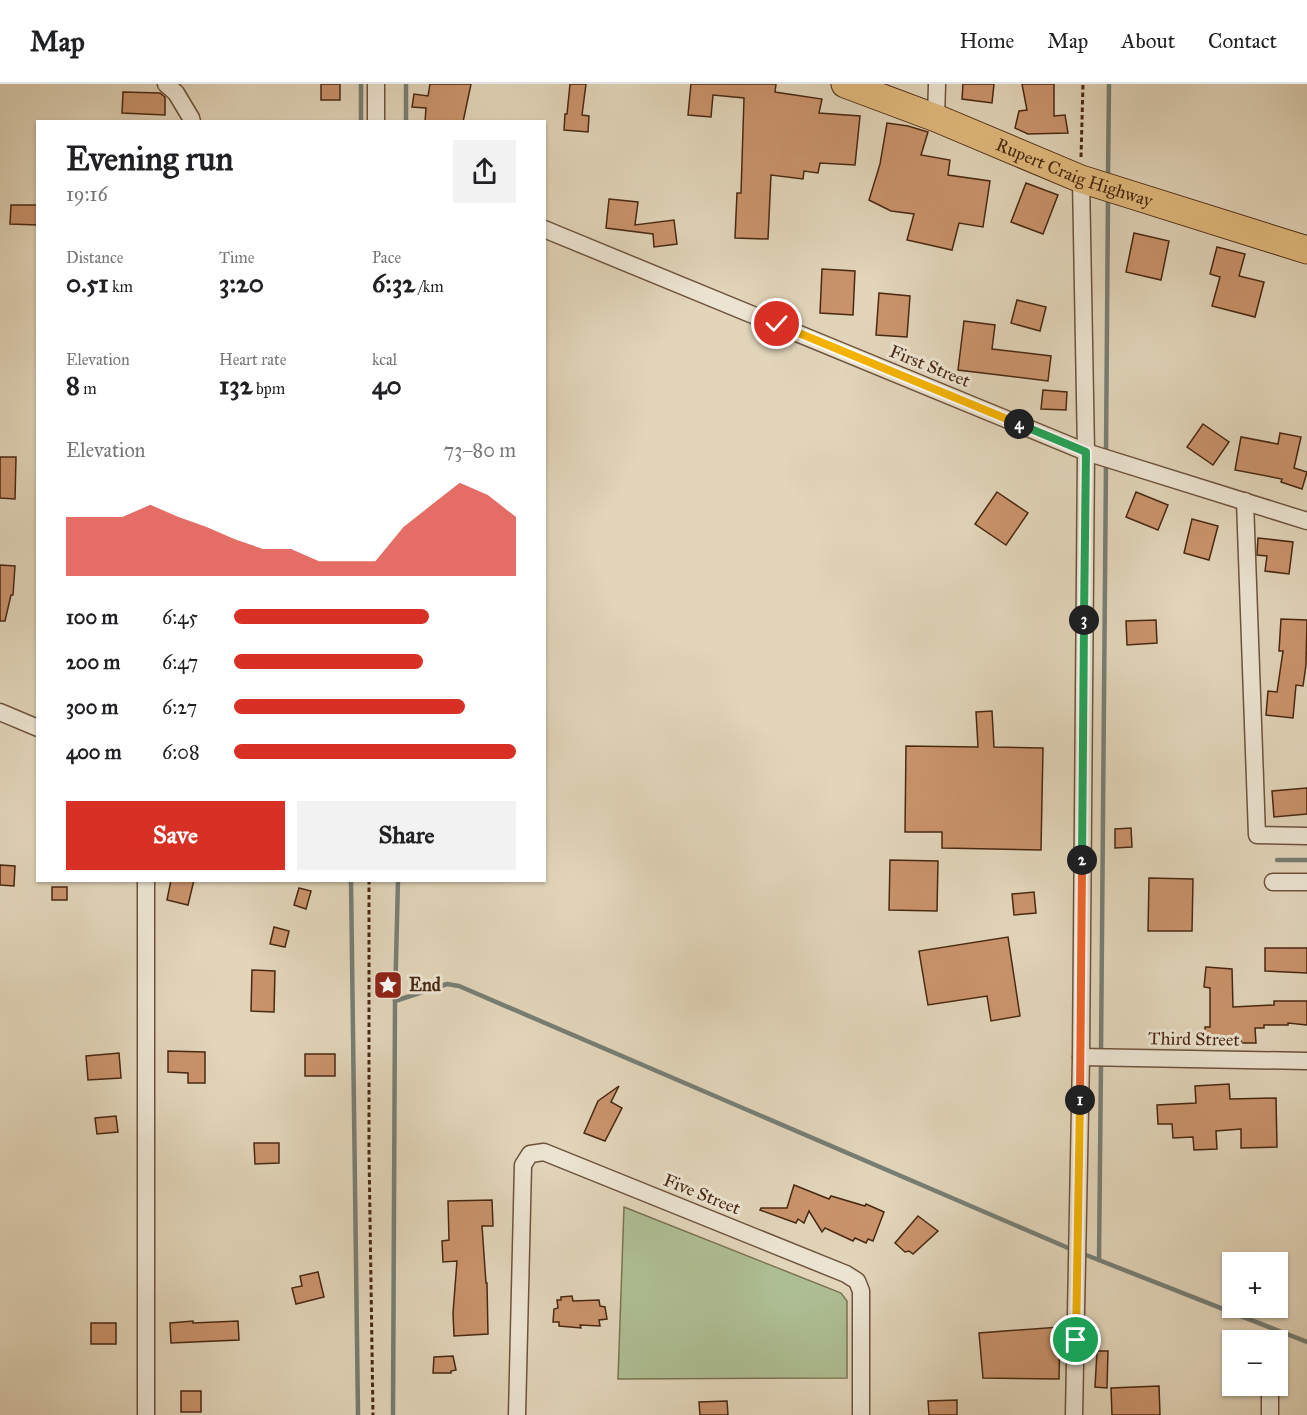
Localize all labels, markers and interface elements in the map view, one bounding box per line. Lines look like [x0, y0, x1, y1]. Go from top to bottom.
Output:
text: Map [30, 24, 85, 59]
text: Home [959, 28, 1014, 54]
text: Map [1047, 28, 1088, 54]
text: About [1121, 28, 1175, 54]
text: Contact [1208, 28, 1277, 54]
street label: Rupert Craig Highway [993, 133, 1156, 212]
text: Evening run [66, 139, 233, 179]
button: share [453, 140, 516, 203]
text: 19:16 [66, 182, 108, 206]
text: Distance [66, 248, 123, 267]
text: Time [219, 248, 254, 267]
text: Pace [372, 248, 401, 267]
text: 0.51 [66, 267, 109, 299]
text: 3:20 [219, 267, 264, 299]
text: 6:32 [372, 267, 415, 299]
text: km [109, 277, 133, 296]
text: /km [415, 277, 444, 296]
pin [751, 298, 802, 349]
icon: check [760, 307, 793, 340]
street label: First Street [886, 340, 974, 392]
text: Elevation [66, 350, 130, 369]
text: Heart rate [219, 350, 286, 369]
text: kcal [372, 350, 397, 369]
text: 8 [66, 369, 80, 401]
text: 132 [219, 369, 253, 401]
text: 40 [372, 369, 402, 401]
text: m [80, 379, 97, 398]
text: bpm [253, 379, 285, 398]
pin: 4 [1004, 409, 1034, 439]
text: 4 [1015, 414, 1023, 433]
text: Elevation [66, 438, 145, 462]
text: 73–80 m [443, 438, 516, 462]
text: 100 m [66, 605, 118, 629]
text: 6:45 [162, 605, 198, 629]
pin: 3 [1069, 605, 1099, 635]
text: 3 [1081, 610, 1087, 629]
text: 200 m [66, 650, 120, 674]
text: 6:47 [162, 650, 198, 674]
text: 300 m [66, 695, 118, 719]
text: 6:27 [162, 695, 197, 719]
text: 400 m [66, 740, 122, 764]
text: 6:08 [162, 740, 200, 764]
button: Save [66, 801, 285, 870]
button: Share [297, 801, 516, 870]
pin: 2 [1067, 845, 1097, 875]
text: 2 [1078, 850, 1086, 869]
place icon: End [372, 969, 404, 1001]
place label: End [409, 974, 442, 996]
street label: Third Street [1148, 1027, 1241, 1051]
pin: 1 [1065, 1085, 1095, 1115]
text: 1 [1077, 1090, 1083, 1109]
street label: Five Street [660, 1169, 744, 1220]
map controls [1222, 1252, 1288, 1396]
button: + [1222, 1252, 1288, 1318]
pin [1050, 1314, 1101, 1365]
icon: arrive [1059, 1323, 1092, 1356]
button: − [1222, 1330, 1288, 1396]

